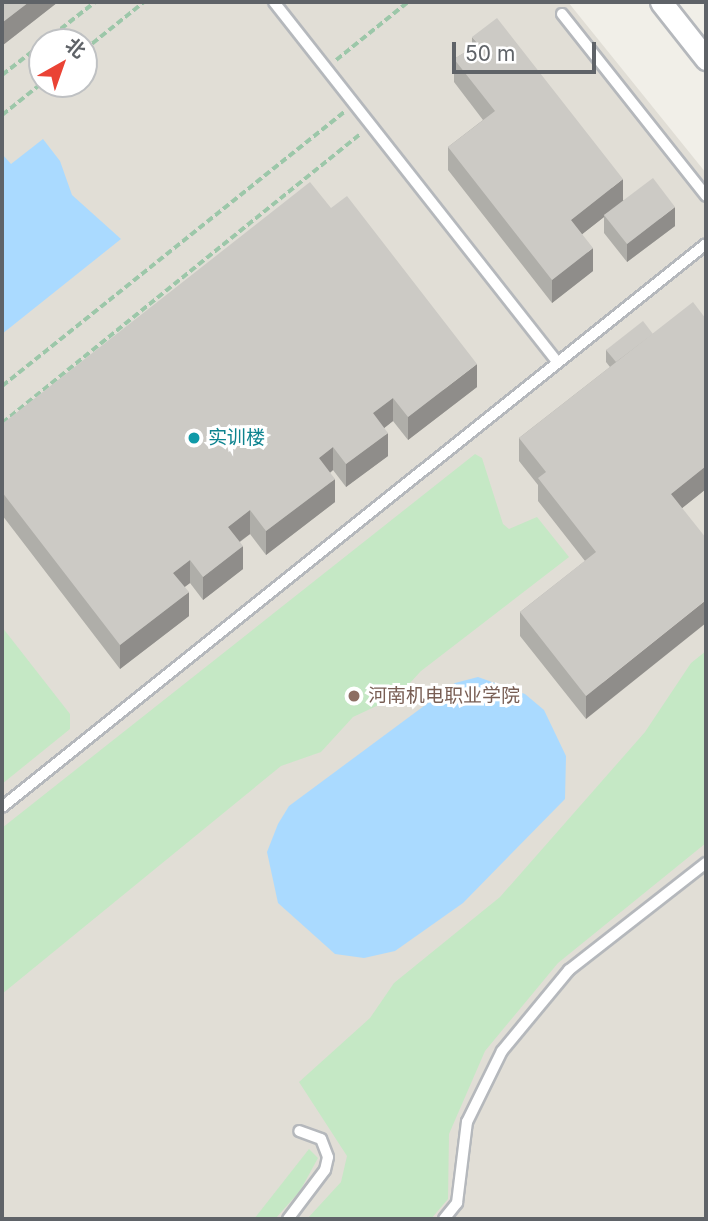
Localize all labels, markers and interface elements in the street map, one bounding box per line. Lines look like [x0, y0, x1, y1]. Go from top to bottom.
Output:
north arrow [28, 28, 98, 98]
scale bar [456, 28, 600, 72]
text: 北 [61, 33, 90, 63]
text: 50 m [465, 41, 515, 66]
place label: 实训楼 [208, 427, 265, 449]
marker: 实训楼 [186, 430, 202, 446]
place label: 河南机电职业学院 [368, 685, 520, 707]
marker: 河南机电职业学院 [346, 688, 362, 704]

